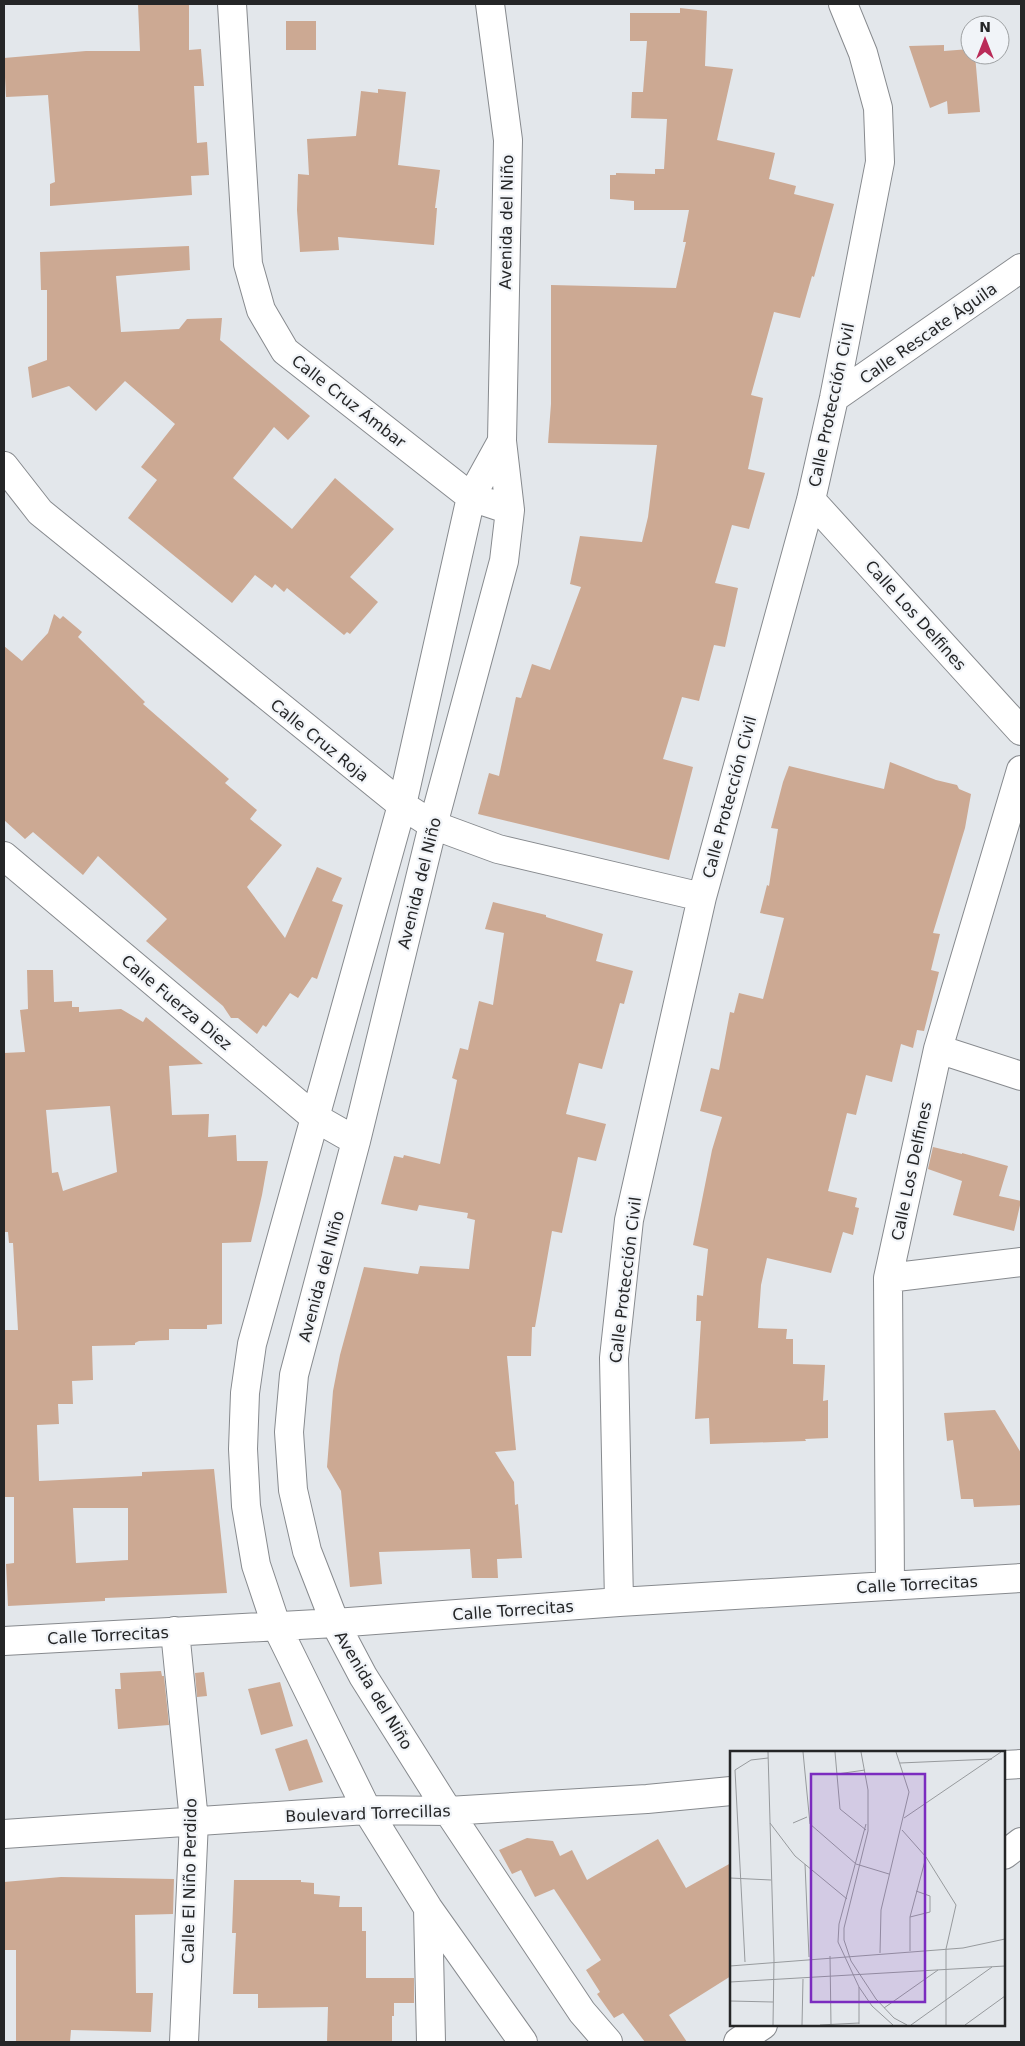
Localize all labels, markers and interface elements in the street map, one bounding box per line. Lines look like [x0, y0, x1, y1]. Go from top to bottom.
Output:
north arrow [960, 15, 1010, 65]
text: N [979, 19, 991, 35]
street label: Avenida del Niño [496, 154, 517, 290]
street label: Calle Rescate Águila [856, 279, 1001, 388]
street label: Calle Protección Civil [805, 321, 858, 489]
street label: Calle Cruz Ámbar [288, 351, 410, 452]
street label: Calle Los Delfines [861, 556, 970, 674]
street label: Calle Cruz Roja [267, 695, 373, 786]
street label: Calle Protección Civil [699, 714, 760, 880]
street label: Avenida del Niño [394, 815, 445, 951]
street label: Calle Fuerza Diez [118, 951, 236, 1054]
street label: Calle Los Delfines [887, 1100, 936, 1242]
street label: Calle Protección Civil [606, 1196, 645, 1364]
street label: Avenida del Niño [295, 1209, 348, 1344]
street label: Calle Torrecitas [856, 1572, 978, 1597]
street label: Calle Torrecitas [452, 1597, 574, 1624]
street label: Calle Torrecitas [47, 1623, 169, 1648]
street label: Avenida del Niño [331, 1628, 416, 1753]
inset map [730, 1751, 1005, 2026]
street label: Calle El Niño Perdido [179, 1798, 200, 1964]
street label: Boulevard Torrecillas [285, 1801, 451, 1826]

